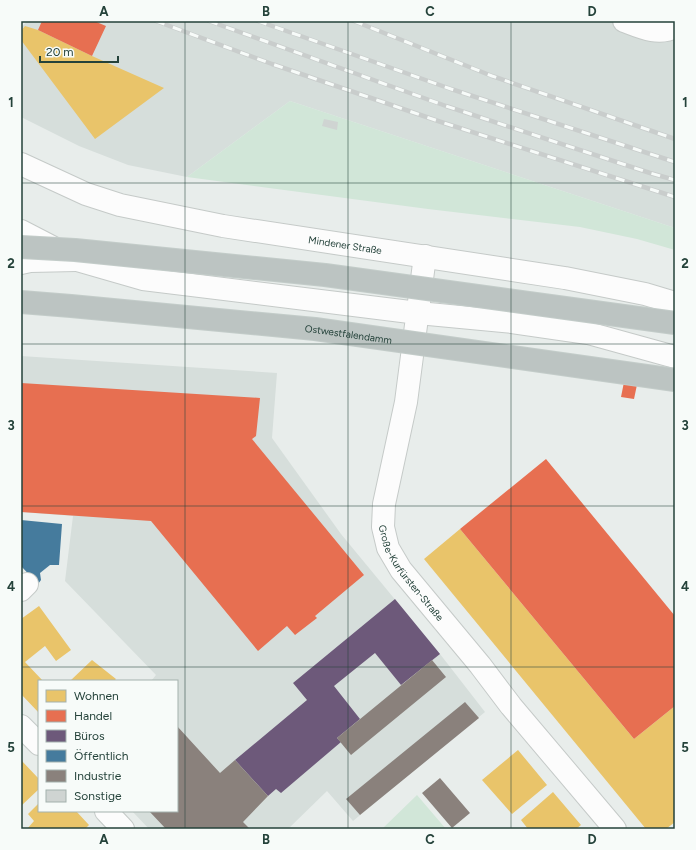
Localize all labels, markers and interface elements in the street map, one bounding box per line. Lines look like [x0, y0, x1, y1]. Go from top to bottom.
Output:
text: A [99, 4, 109, 19]
text: B [262, 4, 270, 19]
text: C [425, 4, 435, 19]
text: D [587, 4, 597, 19]
scale bar [40, 38, 118, 64]
text: 20 m [46, 45, 74, 59]
text: 1 [8, 95, 14, 110]
text: 1 [682, 95, 688, 110]
street label: Mindener Straße [307, 233, 383, 257]
text: 2 [7, 256, 15, 271]
text: 2 [681, 256, 689, 271]
street label: Ostwestfalendamm [304, 322, 393, 346]
text: 3 [7, 418, 15, 433]
text: 3 [681, 418, 689, 433]
street label: Große-Kurfürsten-Straße [376, 523, 447, 624]
text: 4 [7, 579, 15, 594]
text: 4 [681, 579, 689, 594]
legend [38, 680, 178, 812]
text: Wohnen [74, 689, 119, 703]
text: Handel [74, 709, 112, 723]
text: Büros [74, 729, 105, 743]
text: 5 [7, 740, 15, 755]
text: 5 [681, 740, 689, 755]
text: Öffentlich [74, 749, 129, 763]
text: Industrie [74, 769, 122, 783]
text: Sonstige [74, 789, 122, 803]
text: A [99, 832, 109, 847]
text: B [262, 832, 270, 847]
text: C [425, 832, 435, 847]
text: D [587, 832, 597, 847]

